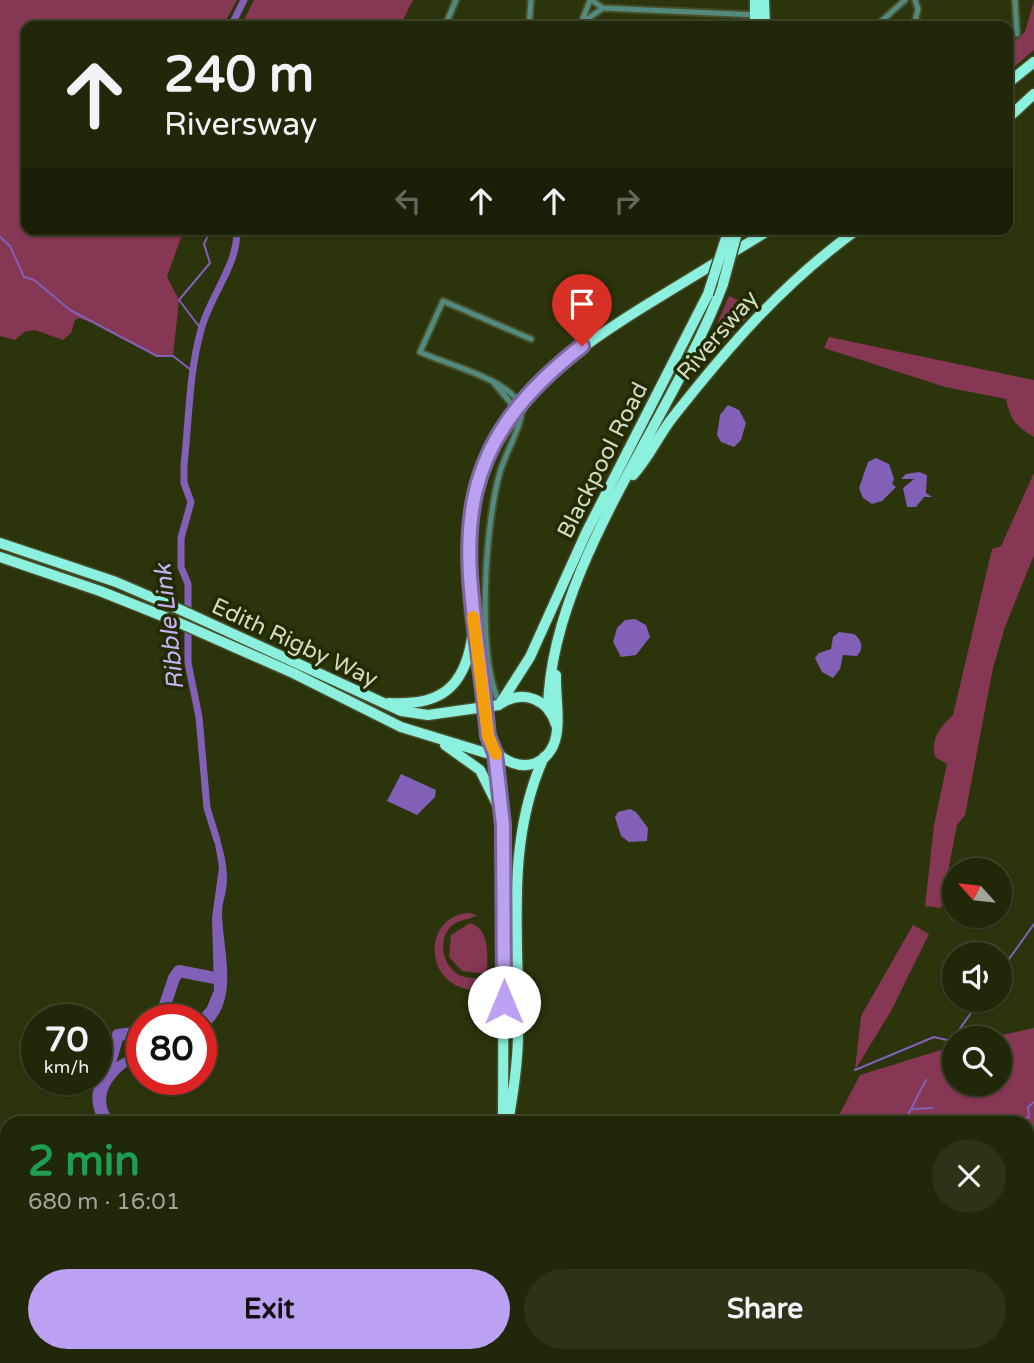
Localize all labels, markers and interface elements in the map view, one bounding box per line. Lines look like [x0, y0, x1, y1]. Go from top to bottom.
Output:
text: 240 m [164, 46, 314, 105]
icon: ahead [49, 49, 140, 140]
text: Riversway [164, 106, 317, 144]
icon: left [389, 182, 427, 220]
icon: ahead [462, 182, 500, 220]
icon: ahead [535, 182, 573, 220]
icon: right [608, 182, 646, 220]
pin [552, 274, 612, 346]
icon: arrive [563, 285, 601, 323]
street label: Riversway [671, 285, 764, 386]
street label: Blackpool Road [552, 378, 654, 543]
water label: Ribble Link [148, 561, 191, 691]
street label: Edith Rigby Way [207, 592, 382, 694]
north arrow [942, 858, 1012, 928]
map controls [942, 858, 1012, 1096]
button: sound [942, 942, 1012, 1012]
position arrow [467, 965, 541, 1039]
speed limit sign: 80 [126, 1004, 217, 1095]
text: 70 [45, 1019, 88, 1061]
button: search [942, 1026, 1012, 1096]
text: km/h [44, 1056, 89, 1078]
text: 2 min [28, 1136, 140, 1187]
button: close [932, 1139, 1006, 1213]
text: 680 m · 16:01 [28, 1188, 180, 1216]
button: Exit [28, 1269, 510, 1349]
button: Share [524, 1269, 1006, 1349]

